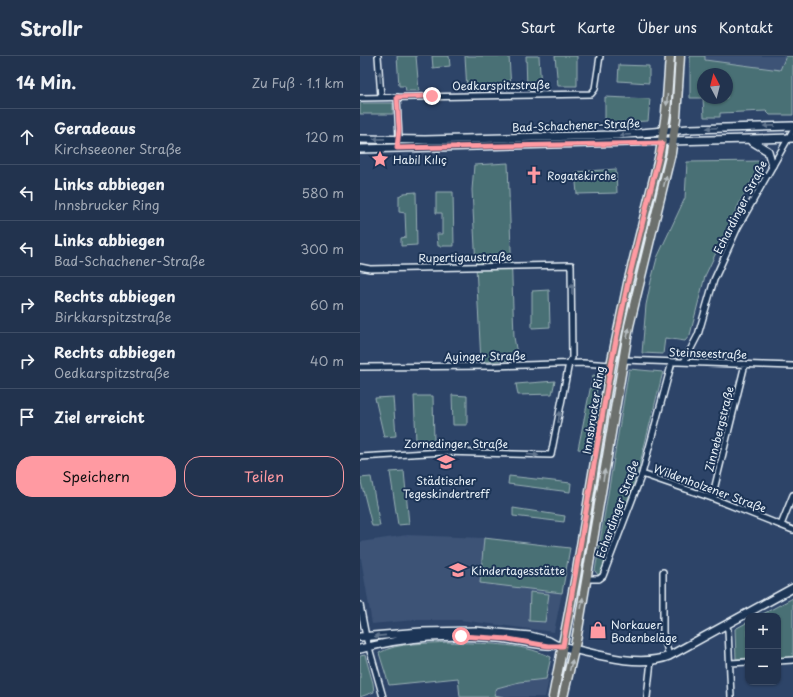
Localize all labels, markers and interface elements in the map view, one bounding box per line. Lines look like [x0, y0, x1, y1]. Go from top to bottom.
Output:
text: Strollr [20, 14, 83, 42]
text: Start [520, 17, 555, 38]
text: Karte [577, 17, 615, 38]
text: Über uns [637, 17, 697, 38]
text: Kontakt [719, 17, 773, 38]
north arrow [697, 68, 733, 104]
text: 14 Min. [16, 69, 76, 95]
one-way arrow [376, 71, 383, 83]
text: Zu Fuß · 1.1 km [252, 73, 344, 92]
street label: Oedkarspitzstraße [452, 76, 550, 94]
route end [423, 87, 441, 105]
one-way arrow [664, 94, 671, 106]
street label: Bad-Schachener-Straße [512, 114, 640, 136]
text: Geradeaus [54, 116, 136, 139]
one-way arrow [762, 123, 775, 129]
one-way arrow [705, 125, 718, 131]
icon: ahead [16, 126, 38, 148]
text: 120 m [305, 127, 344, 146]
one-way arrow [619, 131, 631, 138]
one-way arrow [372, 136, 385, 142]
text: Kirchseeoner Straße [54, 139, 181, 158]
place icon: Habil Kılıç [370, 149, 390, 169]
place label: Habil Kılıç [393, 151, 447, 168]
street label: Echardinger Straße [709, 157, 771, 257]
church icon: Rogatekirche [524, 165, 544, 185]
place label: Rogatekirche [547, 167, 616, 184]
text: Links abbiegen [54, 172, 165, 195]
one-way arrow [662, 174, 668, 187]
icon: left [16, 182, 38, 204]
text: 580 m [302, 183, 344, 202]
text: Innsbrucker Ring [54, 195, 159, 214]
text: Links abbiegen [54, 228, 165, 251]
icon: left [16, 238, 38, 260]
text: 300 m [300, 239, 344, 258]
street label: Rupertigaustraße [418, 248, 512, 266]
text: Bad-Schachener-Straße [54, 251, 205, 270]
one-way arrow [569, 282, 575, 295]
text: Rechts abbiegen [54, 284, 175, 307]
icon: right [16, 294, 38, 316]
text: 60 m [310, 295, 344, 314]
text: Birkkarspitzstraße [54, 307, 171, 326]
one-way arrow [625, 327, 631, 339]
text: Rechts abbiegen [54, 340, 175, 363]
street label: Steinseestraße [669, 343, 748, 363]
street label: Ayinger Straße [444, 347, 526, 365]
icon: right [16, 350, 38, 372]
text: 40 m [310, 351, 344, 370]
text: Oedkarspitzstraße [54, 363, 170, 382]
street label: Innsbrucker Ring [578, 365, 608, 455]
street label: Zinnebergstraße [700, 384, 738, 474]
text: Ziel erreicht [54, 405, 145, 428]
icon: arrive [16, 406, 38, 428]
one-way arrow [557, 411, 563, 423]
street label: Zornedinger Straße [404, 435, 508, 452]
school or university icon: Städtischer Tegeskindertreff [436, 452, 456, 472]
one-way arrow [527, 452, 539, 459]
button: Speichern [16, 456, 176, 497]
button: Teilen [184, 456, 344, 497]
street label: Echardinger Straße [591, 457, 643, 560]
street label: Wildenholzener Straße [651, 460, 769, 517]
one-way arrow [601, 469, 607, 481]
place label: Städtischer Tegeskindertreff [403, 472, 491, 502]
school or university icon: Kindertagesstätte [448, 560, 468, 580]
place label: Kindertagesstätte [471, 562, 565, 579]
one-way arrow [579, 597, 585, 609]
map controls [745, 613, 781, 685]
button: + [745, 613, 781, 649]
place label: Norkauer Bodenbeläge [611, 616, 678, 646]
shop icon: Norkauer Bodenbeläge [588, 620, 608, 640]
route start [452, 627, 470, 645]
one-way arrow [374, 632, 386, 639]
button: − [745, 649, 781, 685]
one-way arrow [568, 659, 574, 671]

